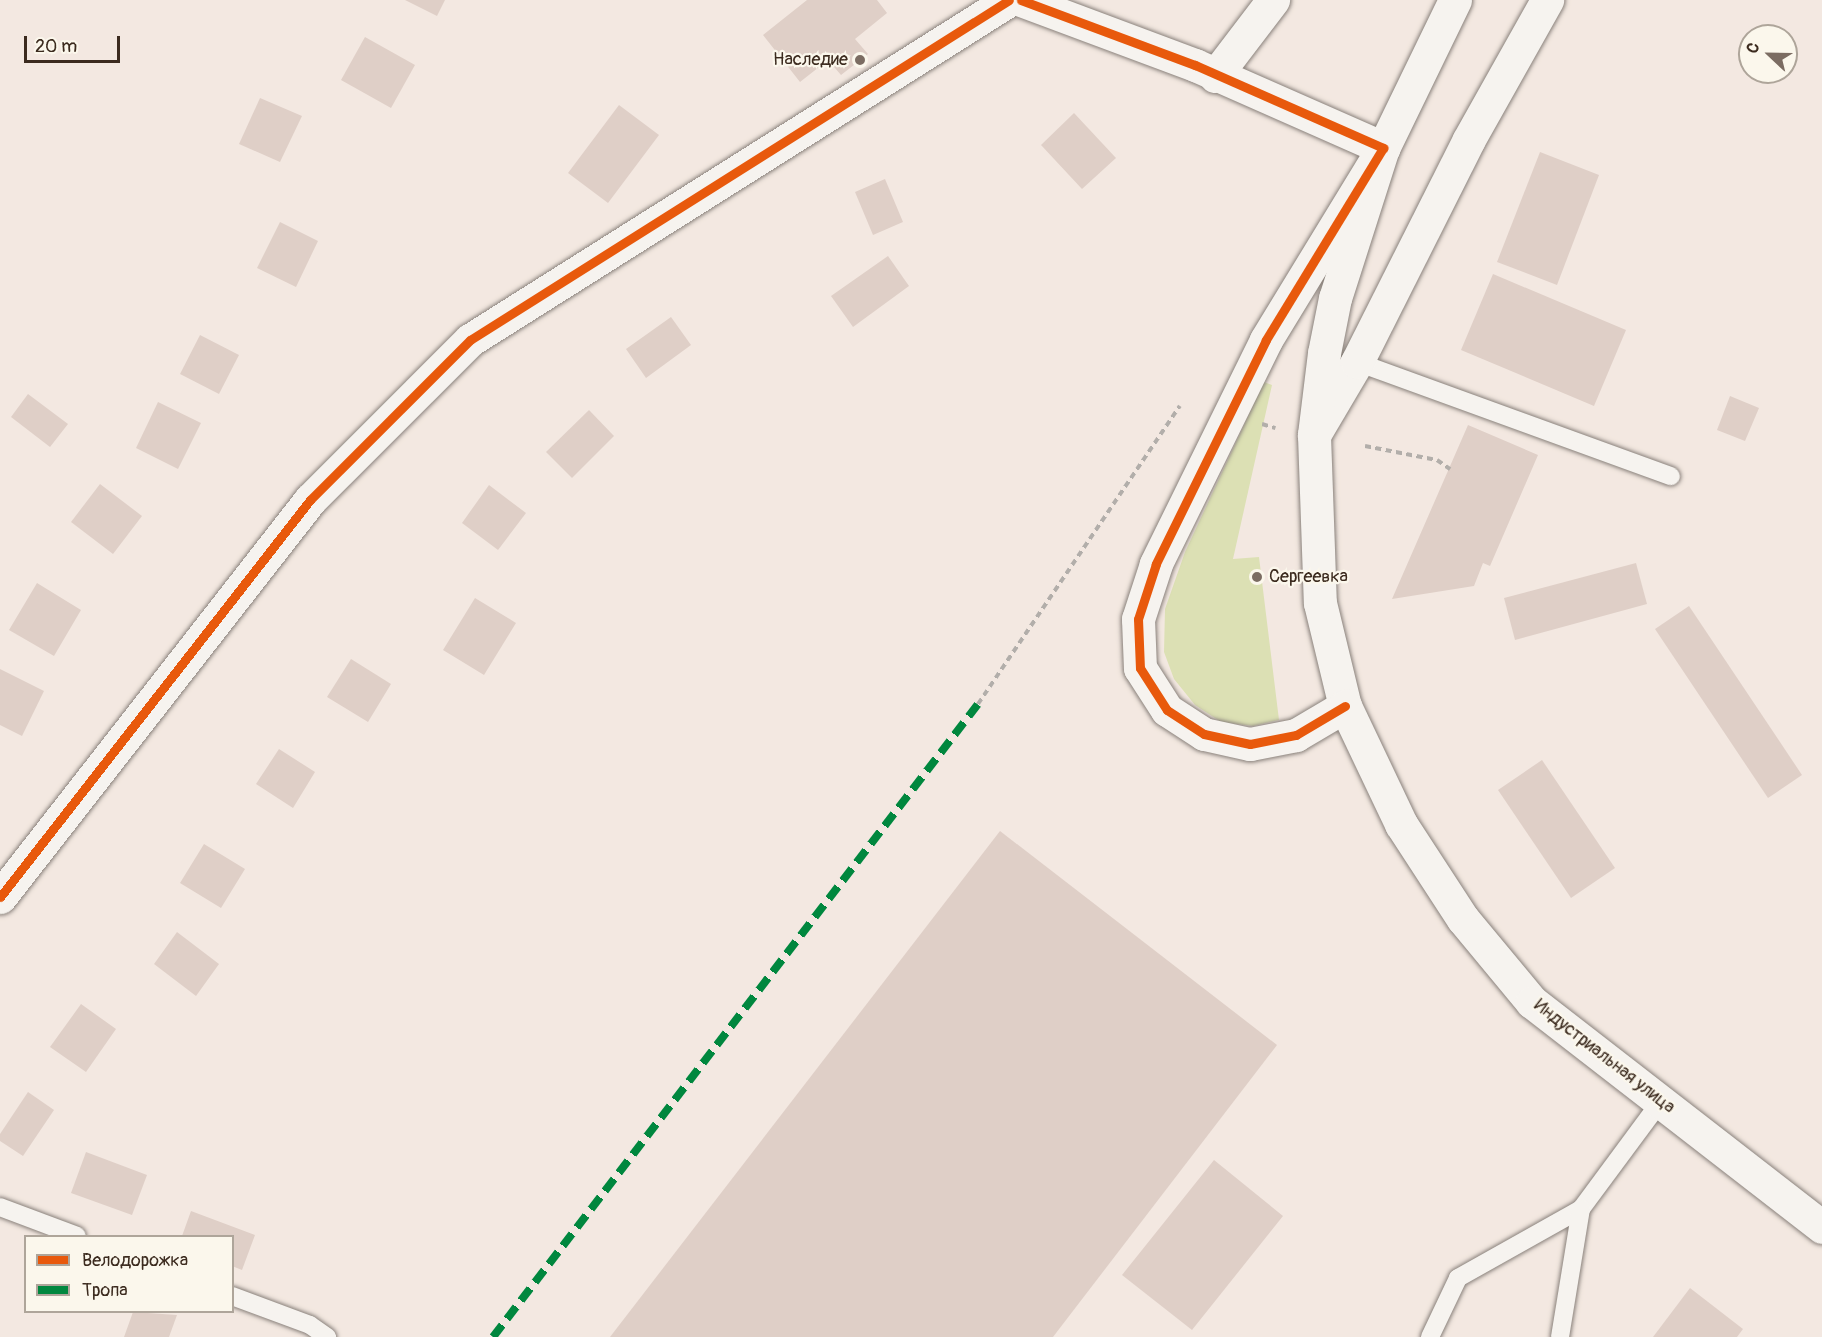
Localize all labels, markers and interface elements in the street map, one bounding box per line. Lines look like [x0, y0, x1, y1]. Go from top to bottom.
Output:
scale bar [27, 24, 123, 62]
north arrow [1738, 24, 1798, 84]
text: 20 m [35, 35, 77, 58]
text: С [1742, 40, 1764, 56]
place label: Наследие [773, 49, 848, 71]
marker: Наследие [853, 53, 867, 67]
place label: Сергеевка [1269, 566, 1348, 588]
marker: Сергеевка [1250, 570, 1264, 584]
street label: Индустриальная улица [1529, 995, 1679, 1119]
legend [24, 1235, 234, 1313]
text: Велодорожка [82, 1249, 188, 1272]
text: Тропа [82, 1279, 128, 1302]

